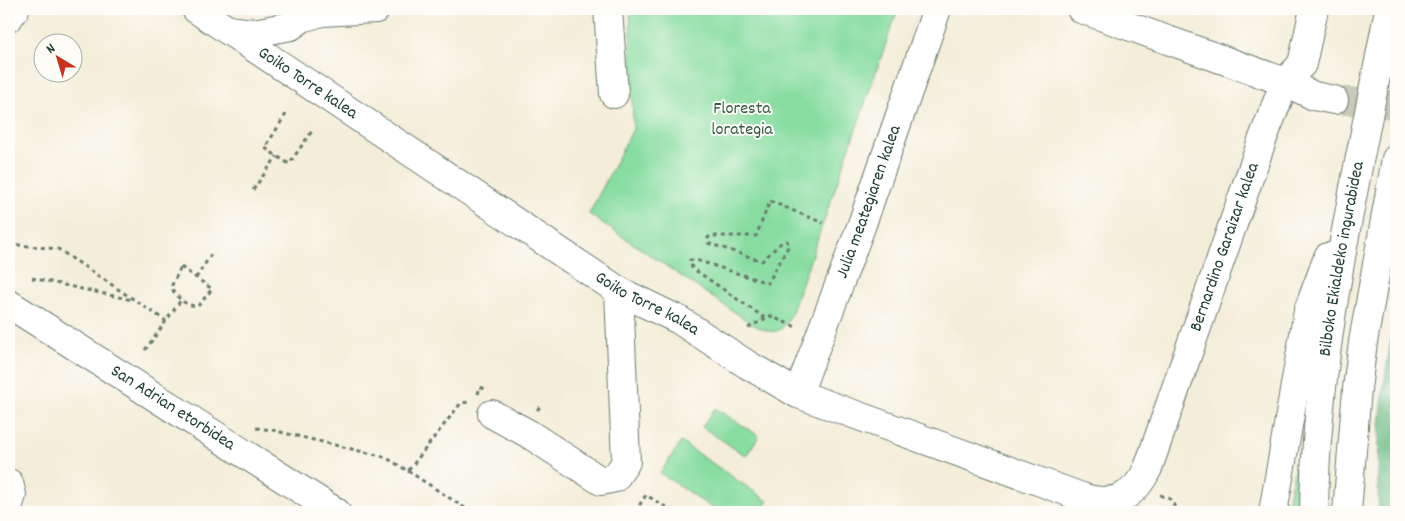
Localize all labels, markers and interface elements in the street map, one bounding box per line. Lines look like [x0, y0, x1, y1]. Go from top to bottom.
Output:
north arrow [32, 32, 82, 82]
text: N [42, 39, 60, 59]
street label: Goiko Torre kalea [253, 41, 363, 126]
park label: Floresta lorategia [711, 97, 773, 143]
street label: Julia meategiaren kalea [830, 121, 908, 282]
street label: Bernardino Garaizar kalea [1184, 159, 1266, 335]
street label: Bilboko Ekialdeko ingurabidea [1313, 159, 1371, 358]
street label: Goiko Torre kalea [589, 266, 704, 343]
street label: San Adrian etorbidea [106, 359, 240, 457]

